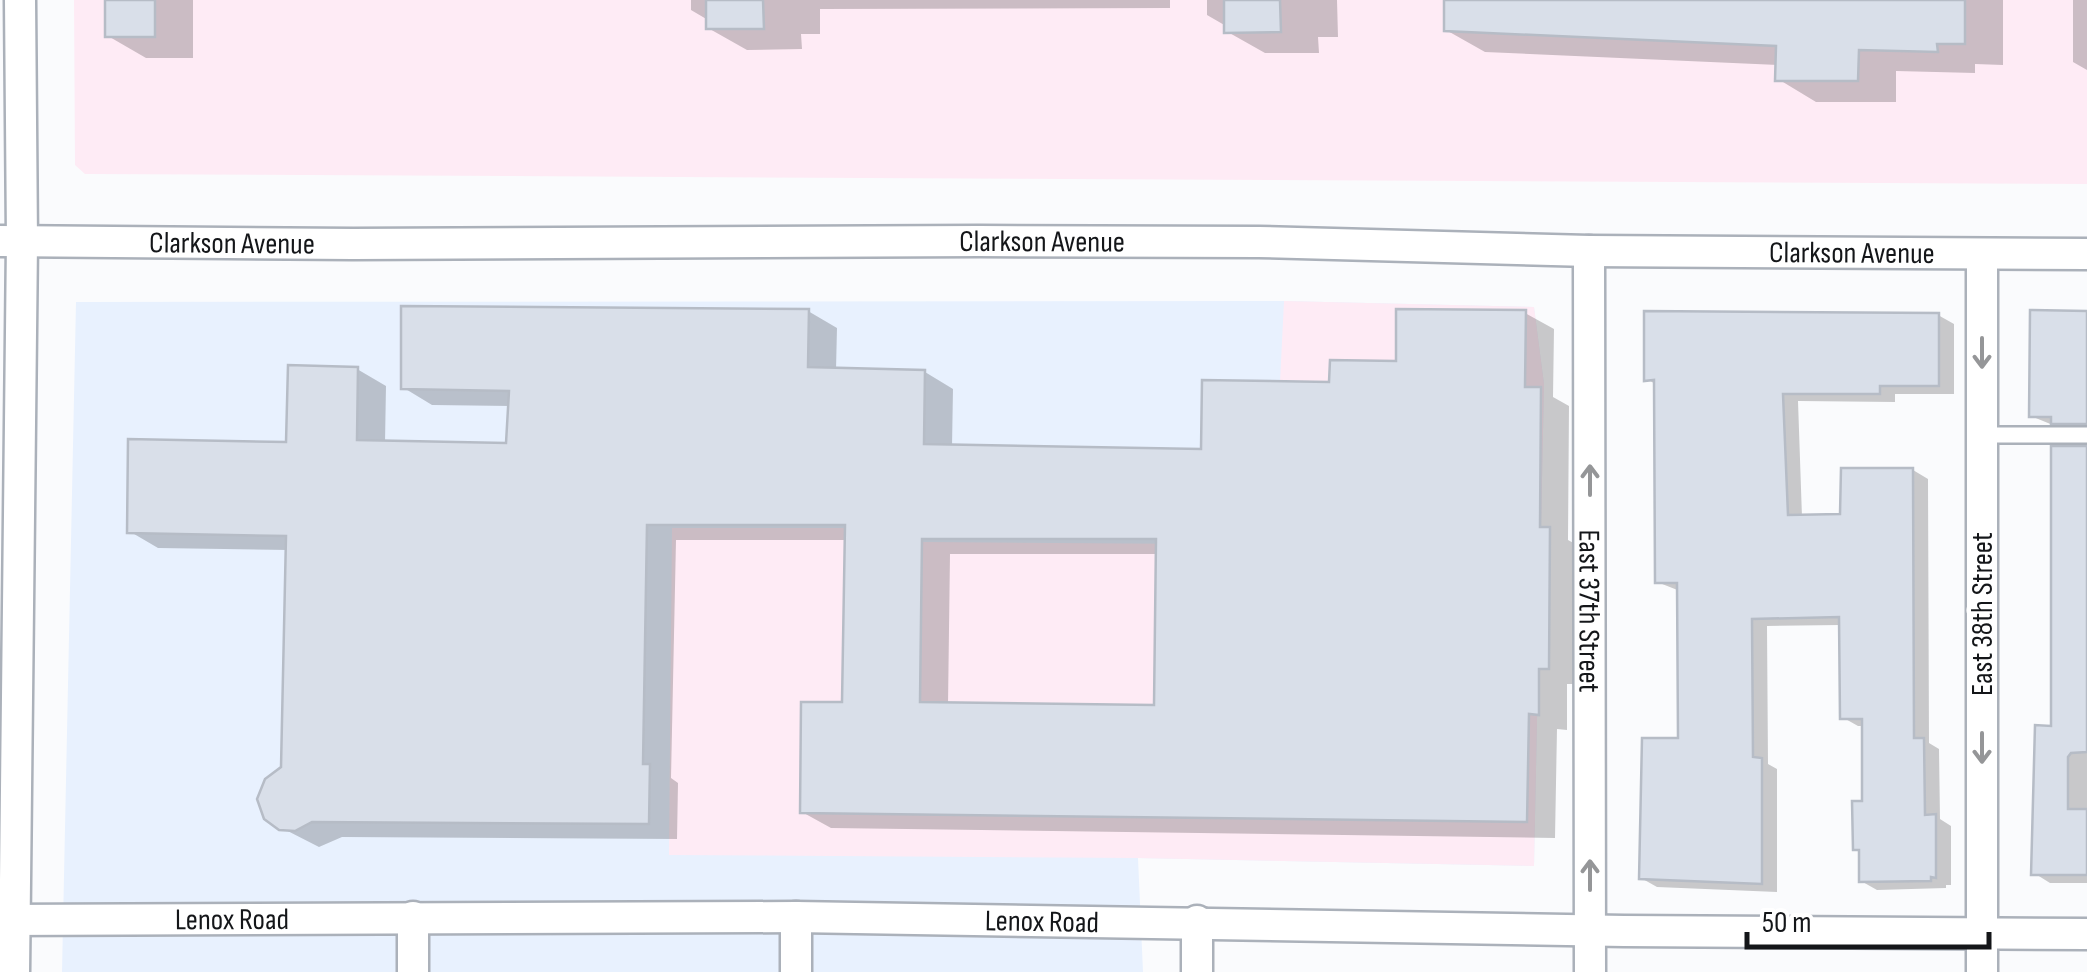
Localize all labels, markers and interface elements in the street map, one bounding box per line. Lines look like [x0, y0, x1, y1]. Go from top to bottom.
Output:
street label: Clarkson Avenue [959, 224, 1125, 261]
street label: Clarkson Avenue [149, 225, 315, 263]
street label: Clarkson Avenue [1769, 235, 1935, 272]
one-way arrow [1972, 336, 1992, 368]
one-way arrow [1580, 464, 1600, 496]
street label: East 37th Street [1570, 529, 1607, 693]
street label: East 38th Street [1965, 532, 2001, 696]
one-way arrow [1972, 730, 1992, 763]
one-way arrow [1580, 859, 1600, 892]
scale bar [1747, 887, 1990, 949]
street label: Lenox Road [175, 902, 289, 938]
street label: Lenox Road [985, 903, 1099, 941]
text: 50 m [1762, 905, 1811, 941]

